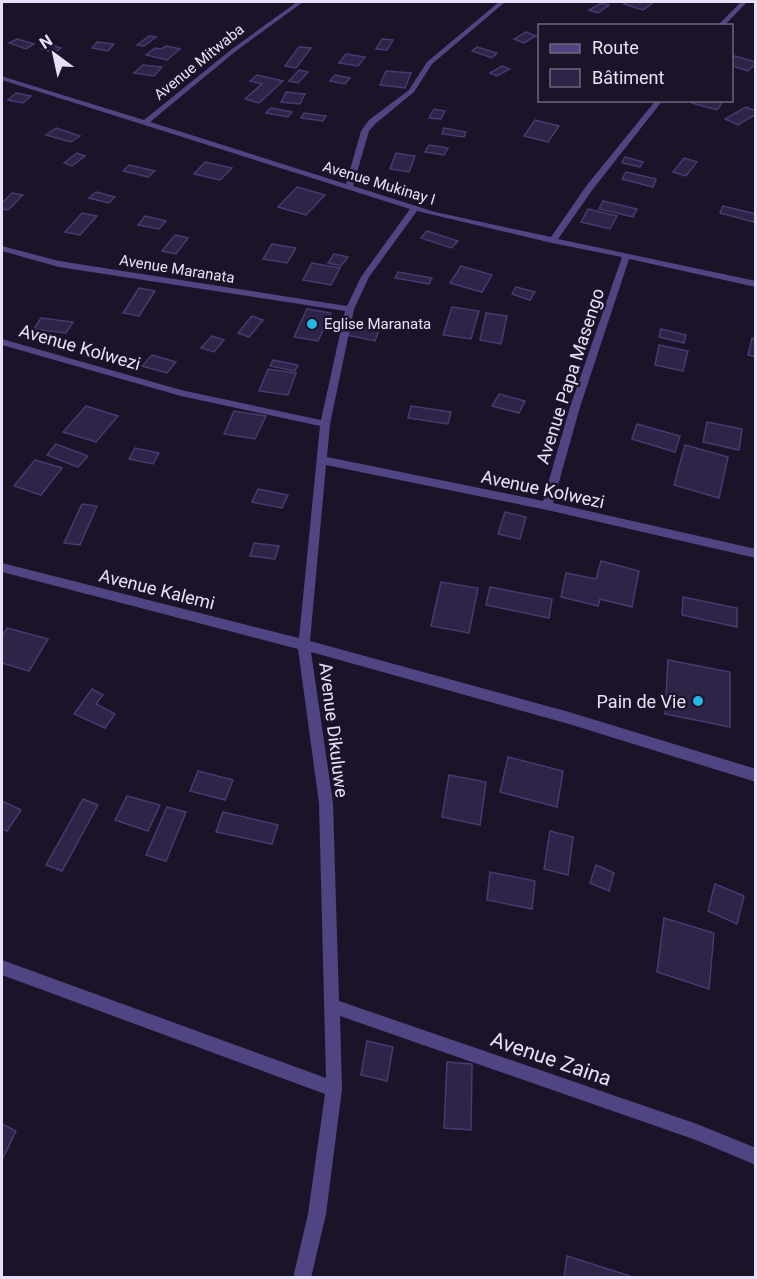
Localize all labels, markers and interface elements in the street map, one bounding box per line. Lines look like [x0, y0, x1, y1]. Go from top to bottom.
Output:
street label: Avenue Mitwaba [150, 20, 248, 104]
north arrow [24, 24, 84, 84]
legend [538, 24, 733, 102]
text: N [36, 31, 56, 53]
text: Route [592, 37, 639, 58]
text: Bâtiment [592, 67, 665, 88]
street label: Avenue Mukinay I [321, 157, 437, 209]
street label: Avenue Maranata [118, 251, 236, 287]
street label: Avenue Papa Masengo [532, 286, 608, 466]
place label: Eglise Maranata [324, 315, 431, 333]
marker: Eglise Maranata [305, 317, 319, 331]
street label: Avenue Kolwezi [17, 320, 143, 374]
street label: Avenue Kolwezi [479, 466, 607, 512]
street label: Avenue Kalemi [97, 564, 217, 614]
street label: Avenue Dikuluwe [315, 661, 353, 799]
place label: Pain de Vie [597, 691, 686, 712]
marker: Pain de Vie [691, 694, 705, 708]
street label: Avenue Zaina [488, 1027, 614, 1091]

